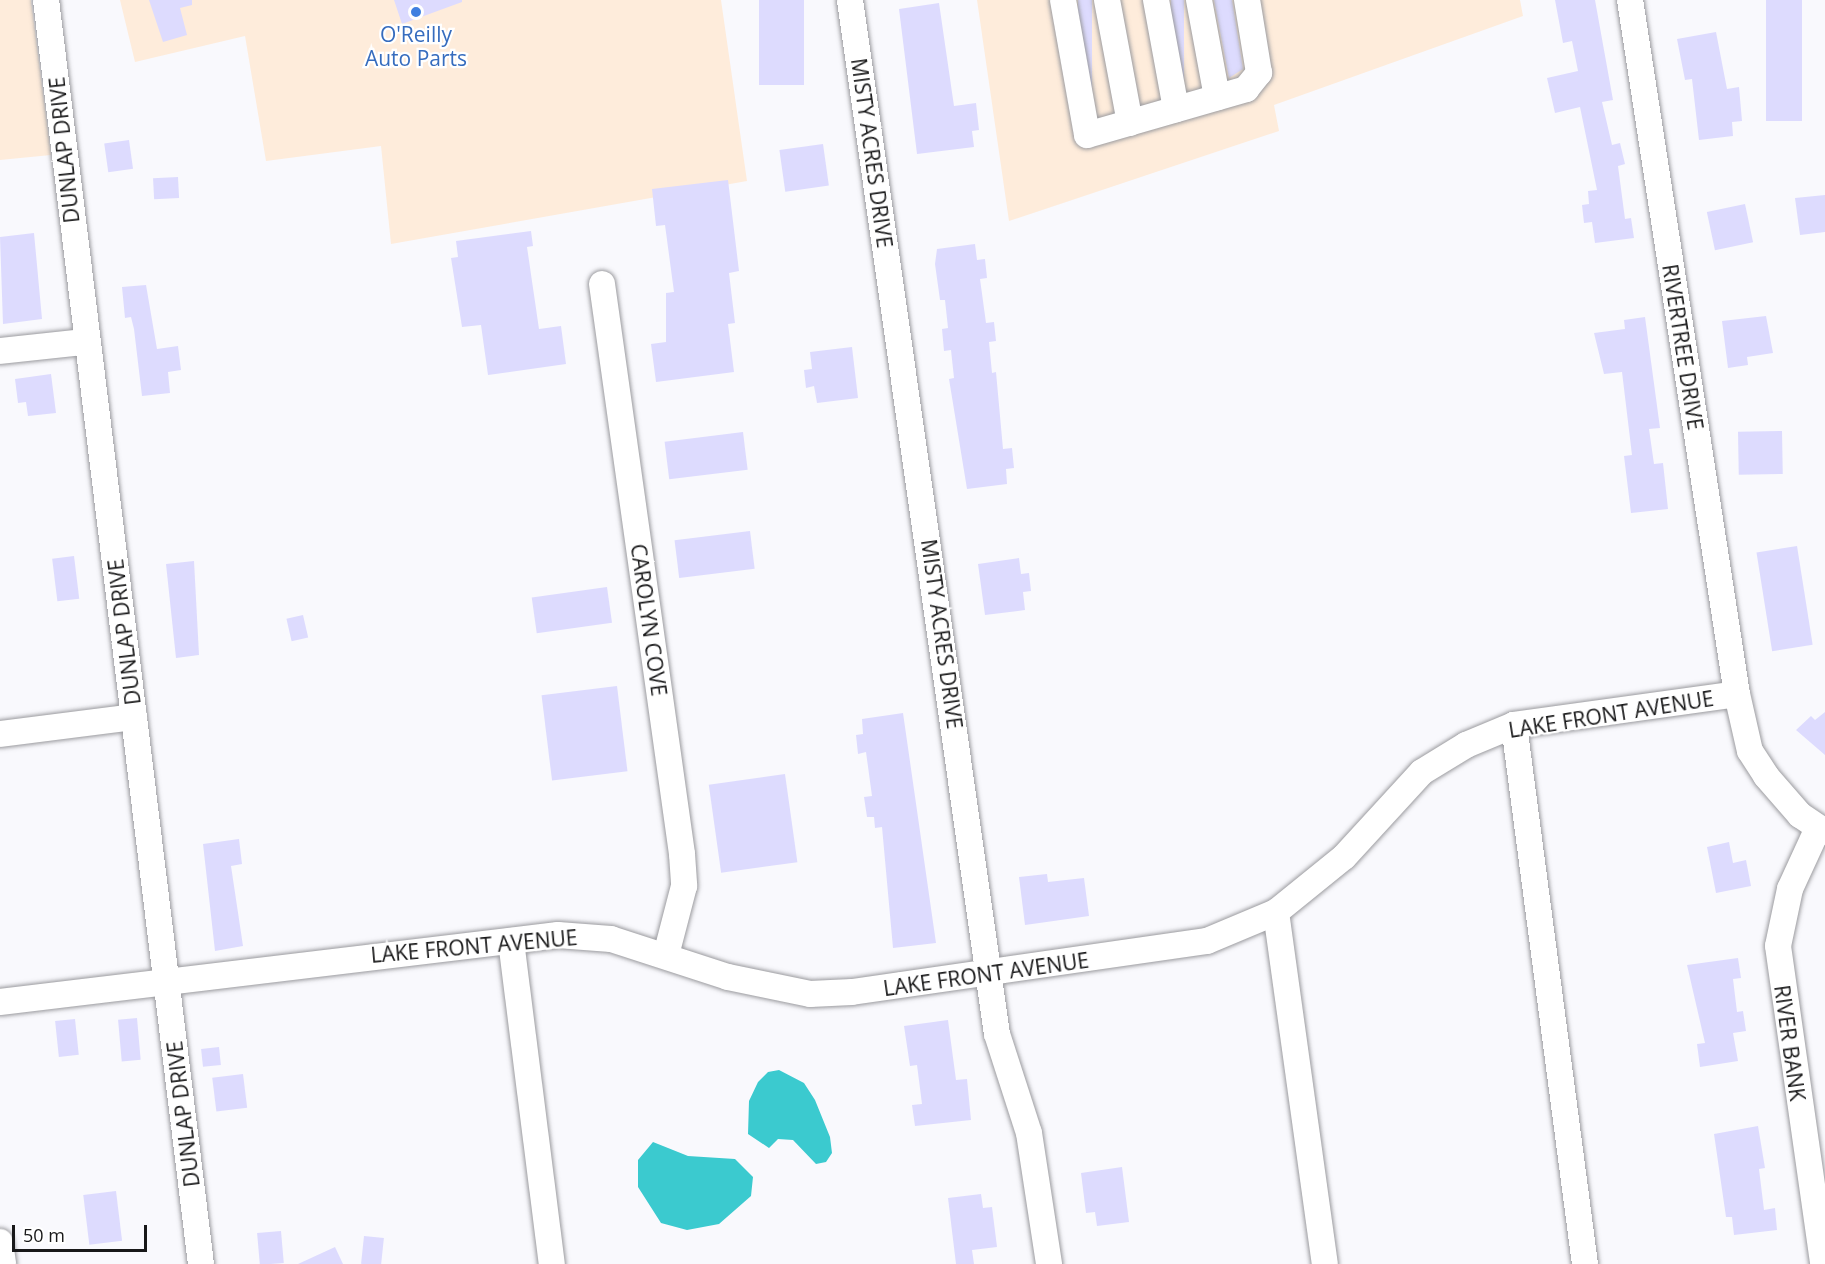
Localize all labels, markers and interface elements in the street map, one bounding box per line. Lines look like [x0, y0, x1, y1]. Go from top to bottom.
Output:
marker: O'Reilly Auto Parts [409, 5, 423, 19]
place label: O'Reilly Auto Parts [365, 21, 467, 71]
street label: MISTY ACRES DRIVE [846, 56, 898, 250]
street label: DUNLAP DRIVE [44, 76, 84, 224]
street label: RIVERTREE DRIVE [1657, 262, 1709, 432]
street label: MISTY ACRES DRIVE [916, 537, 968, 731]
street label: CAROLYN COVE [626, 542, 672, 698]
street label: DUNLAP DRIVE [103, 558, 145, 706]
street label: LAKE FRONT AVENUE [1507, 685, 1715, 743]
street label: LAKE FRONT AVENUE [370, 924, 578, 968]
street label: LAKE FRONT AVENUE [882, 947, 1090, 1001]
street label: RIVER BANK [1769, 983, 1811, 1103]
street label: DUNLAP DRIVE [162, 1040, 204, 1188]
scale bar [15, 1213, 150, 1251]
text: 50 m [23, 1223, 65, 1247]

